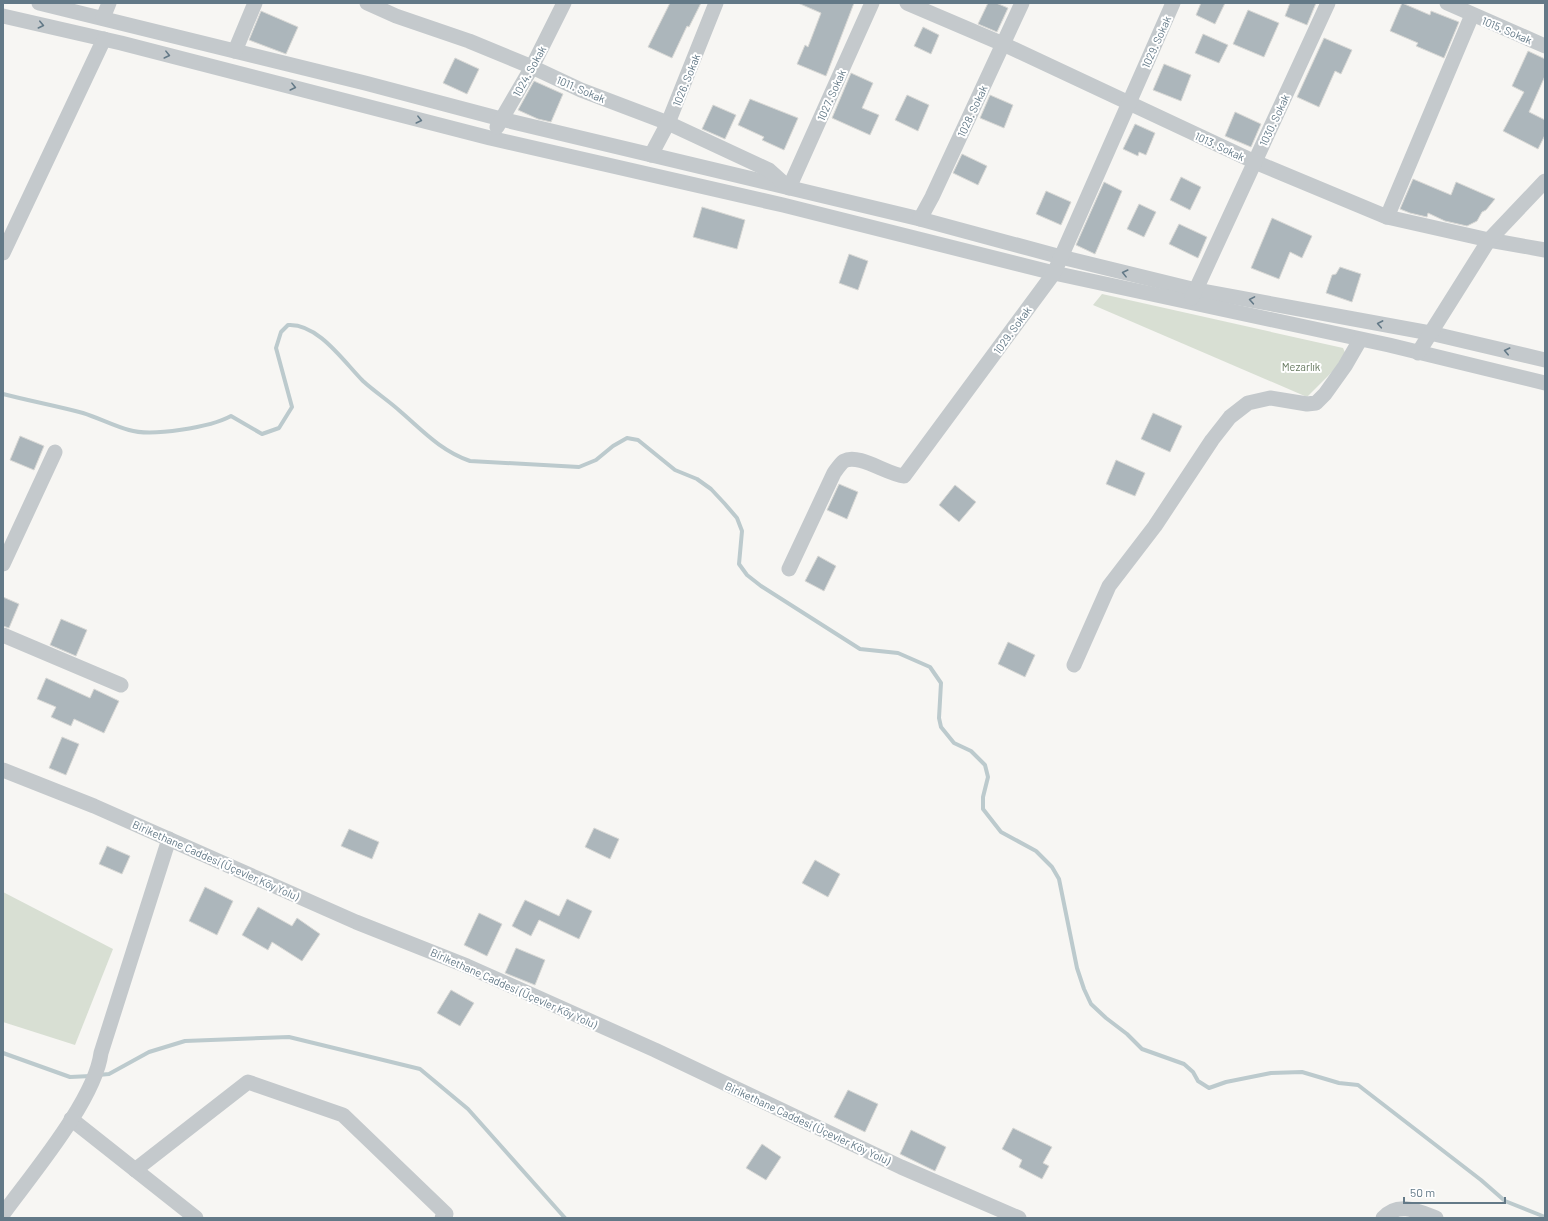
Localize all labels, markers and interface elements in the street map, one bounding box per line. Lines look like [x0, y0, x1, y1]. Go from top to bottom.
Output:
street label: 1029. Sokak [1139, 13, 1174, 70]
street label: 1015. Sokak [1480, 14, 1535, 47]
one-way arrow [38, 20, 44, 28]
street label: 1024. Sokak [510, 43, 549, 99]
one-way arrow [164, 50, 171, 59]
street label: 1026. Sokak [670, 51, 703, 108]
street label: 1027. Sokak [814, 67, 848, 123]
street label: 1011. Sokak [555, 73, 608, 105]
street label: 1028. Sokak [954, 82, 990, 139]
one-way arrow [290, 83, 297, 91]
street label: 1030. Sokak [1256, 91, 1292, 148]
one-way arrow [416, 115, 423, 123]
street label: 1013. Sokak [1193, 129, 1247, 163]
one-way arrow [1122, 269, 1128, 277]
one-way arrow [1249, 296, 1255, 305]
street label: 1029. Sokak [990, 303, 1034, 356]
one-way arrow [1377, 320, 1383, 328]
one-way arrow [1504, 348, 1510, 356]
park label: Mezarlık [1282, 360, 1321, 373]
street label: Birikethane Caddesi (Üçevler Köy Yolu) [131, 816, 302, 903]
street label: Birikethane Caddesi (Üçevler Köy Yolu) [429, 944, 600, 1031]
street label: Birikethane Caddesi (Üçevler Köy Yolu) [723, 1078, 893, 1167]
scale bar [1404, 1179, 1505, 1205]
text: 50 m [1410, 1185, 1435, 1199]

